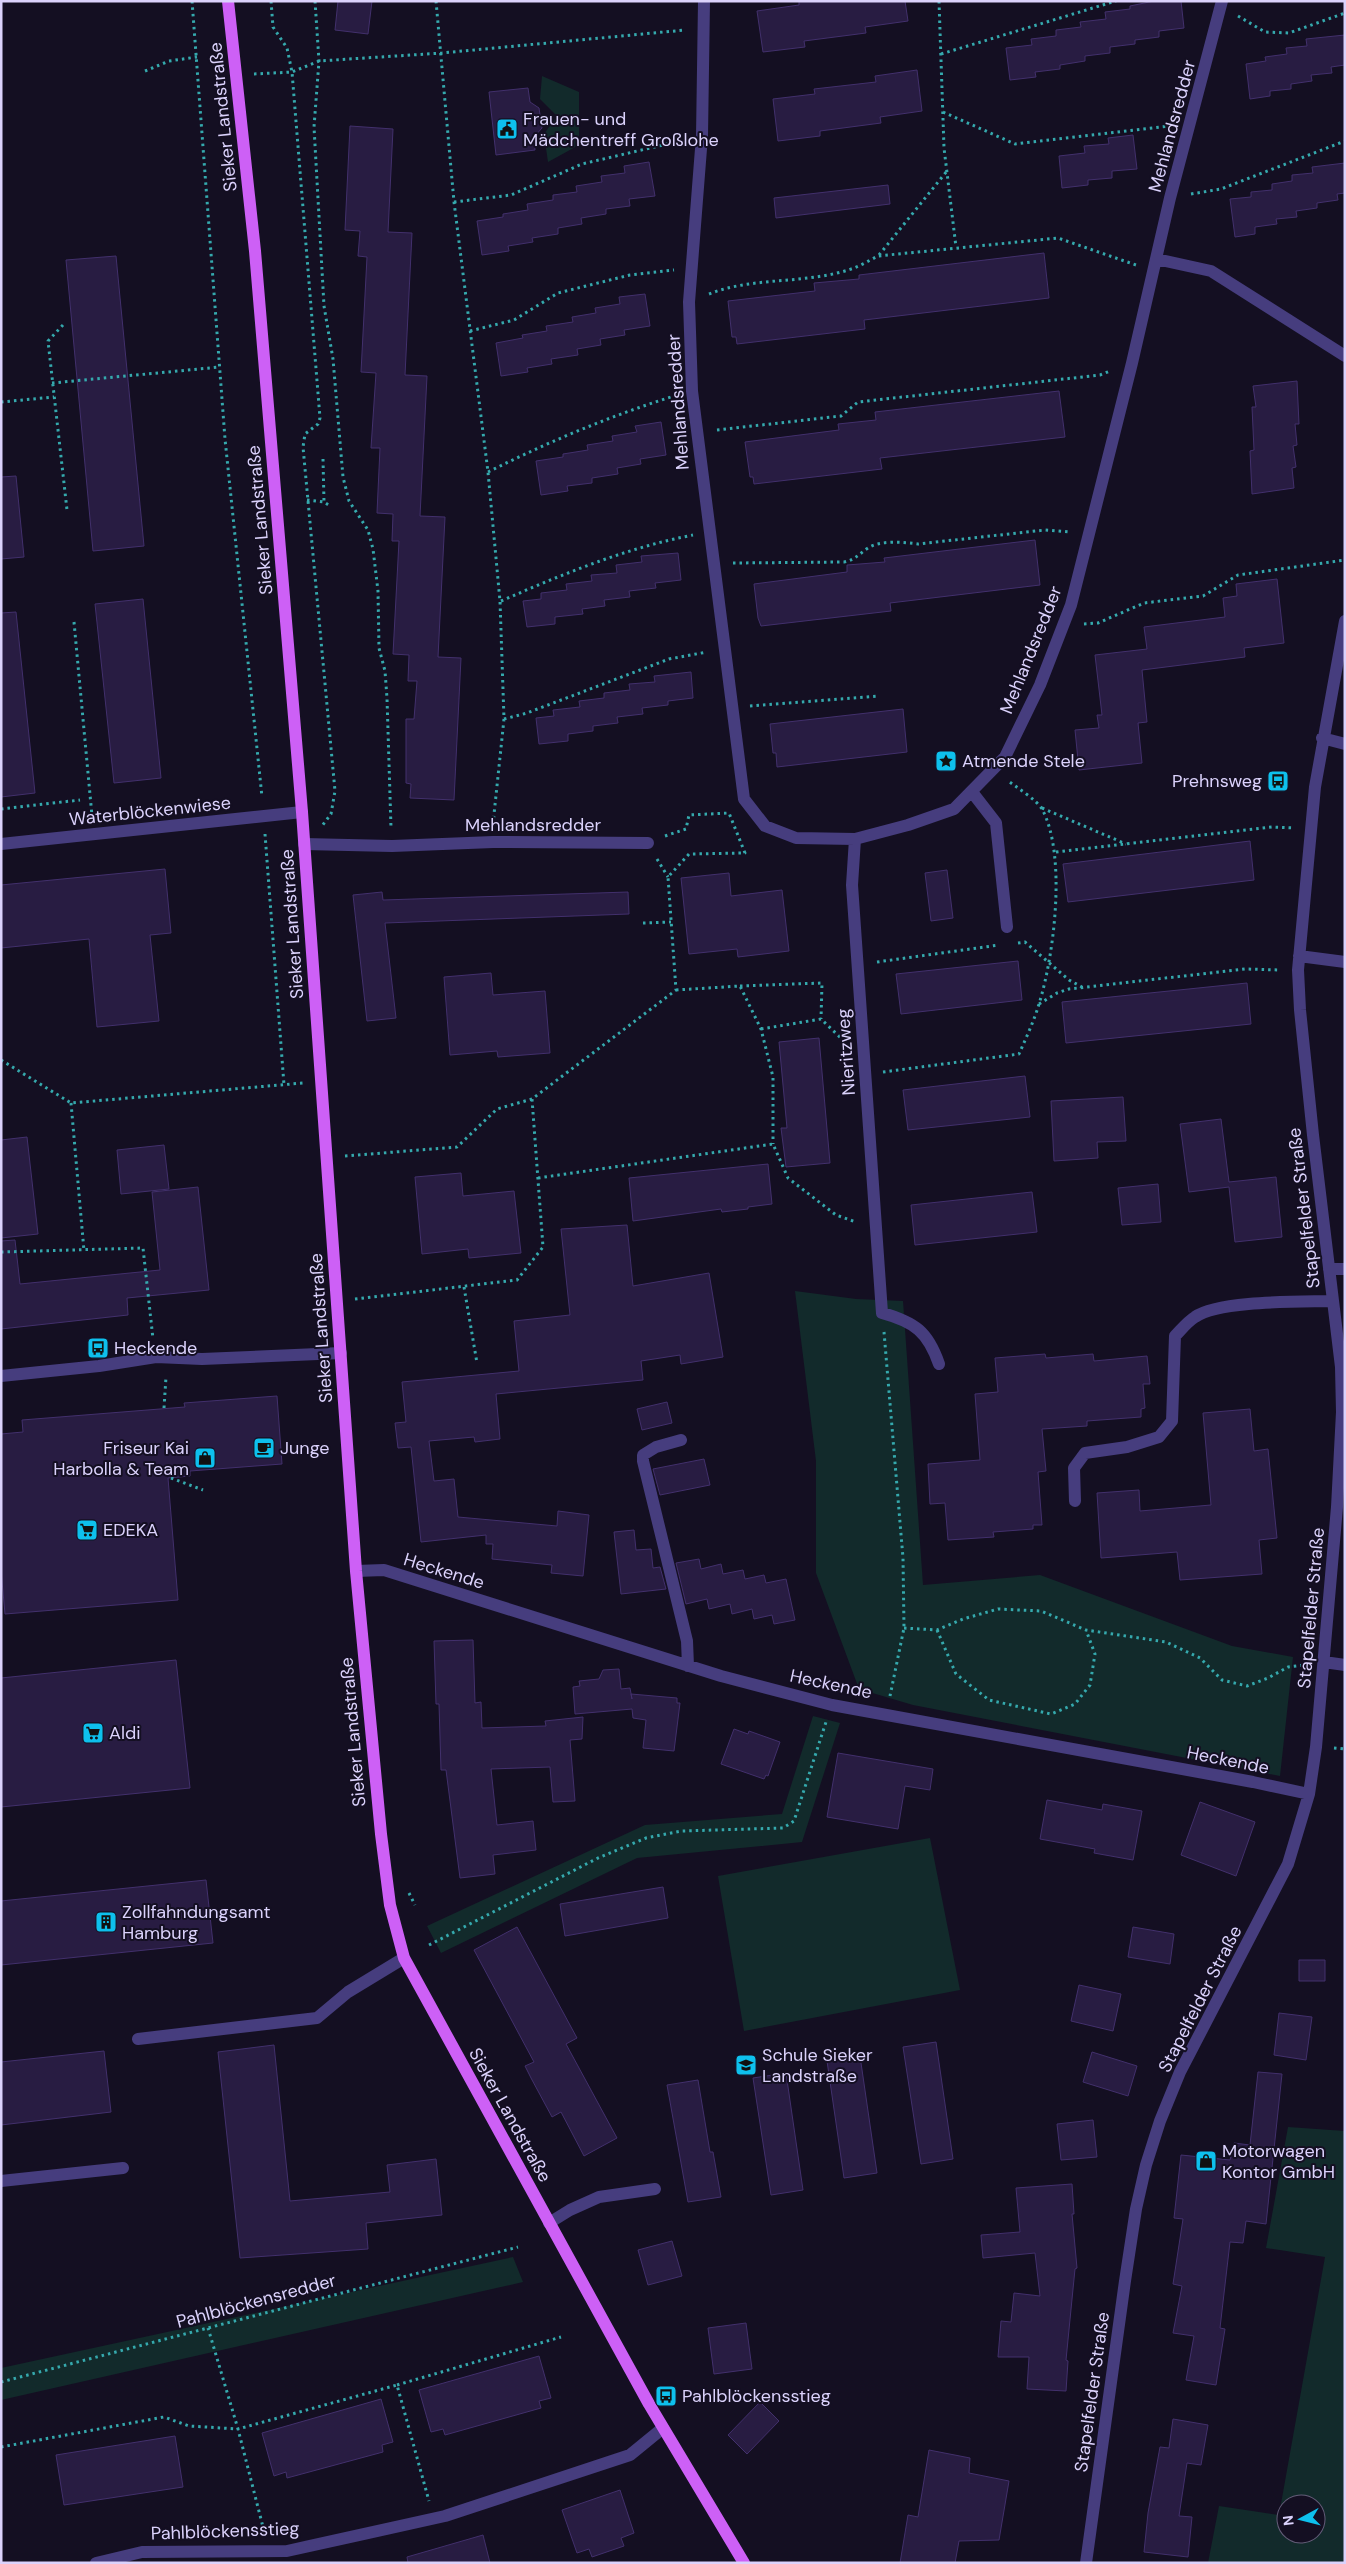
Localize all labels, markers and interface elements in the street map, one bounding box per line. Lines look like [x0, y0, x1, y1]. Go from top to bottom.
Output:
street label: Sieker Landstraße [203, 41, 243, 193]
street label: Mehlandsredder [1143, 57, 1201, 195]
place label: Frauen- und Mädchentreff Großlohe [523, 107, 719, 152]
public building icon: Frauen- und Mädchentreff Großlohe [495, 117, 519, 141]
street label: Mehlandsredder [661, 333, 695, 471]
street label: Sieker Landstraße [242, 444, 278, 596]
street label: Mehlandsredder [994, 582, 1068, 718]
place icon: Atmende Stele [934, 749, 958, 773]
place label: Atmende Stele [962, 749, 1085, 773]
place label: Prehnsweg [1172, 769, 1262, 793]
bus stop icon: Prehnsweg [1266, 769, 1290, 793]
street label: Waterblöckenwiese [68, 791, 232, 831]
street label: Mehlandsredder [465, 813, 601, 837]
street label: Sieker Landstraße [275, 848, 309, 1000]
street label: Nieritzweg [831, 1008, 861, 1096]
street label: Stapelfelder Straße [1282, 1126, 1326, 1290]
street label: Sieker Landstraße [304, 1252, 338, 1404]
bus stop icon: Heckende [86, 1336, 110, 1360]
place label: Heckende [114, 1336, 197, 1360]
place label: Friseur Kai Harbolla & Team [53, 1436, 189, 1481]
cafe icon: Junge [252, 1436, 276, 1460]
place label: Junge [280, 1436, 330, 1460]
shop icon: Friseur Kai Harbolla & Team [193, 1446, 217, 1470]
supermarket icon: EDEKA [75, 1518, 99, 1542]
place label: EDEKA [103, 1518, 158, 1542]
street label: Stapelfelder Straße [1292, 1526, 1330, 1690]
street label: Heckende [401, 1547, 487, 1595]
street label: Sieker Landstraße [335, 1656, 371, 1808]
street label: Heckende [788, 1664, 874, 1704]
supermarket icon: Aldi [81, 1721, 105, 1745]
place label: Aldi [109, 1721, 141, 1745]
street label: Heckende [1185, 1740, 1271, 1780]
place label: Zollfahndungsamt Hamburg [122, 1900, 271, 1945]
building icon: Zollfahndungsamt Hamburg [94, 1910, 118, 1934]
street label: Stapelfelder Straße [1153, 1922, 1247, 2076]
place label: Schule Sieker Landstraße [762, 2043, 873, 2088]
street label: Sieker Landstraße [463, 2044, 557, 2186]
school or university icon: Schule Sieker Landstraße [734, 2053, 758, 2077]
place label: Motorwagen Kontor GmbH [1222, 2139, 1335, 2184]
shop icon: Motorwagen Kontor GmbH [1194, 2149, 1218, 2173]
street label: Pahlblöckensredder [173, 2268, 339, 2334]
street label: Stapelfelder Straße [1069, 2310, 1115, 2474]
bus stop icon: Pahlblöckensstieg [654, 2384, 678, 2408]
place label: Pahlblöckensstieg [682, 2384, 831, 2408]
north arrow [1276, 2494, 1326, 2544]
text: N [1279, 2514, 1298, 2527]
street label: Pahlblöckensstieg [150, 2516, 300, 2546]

